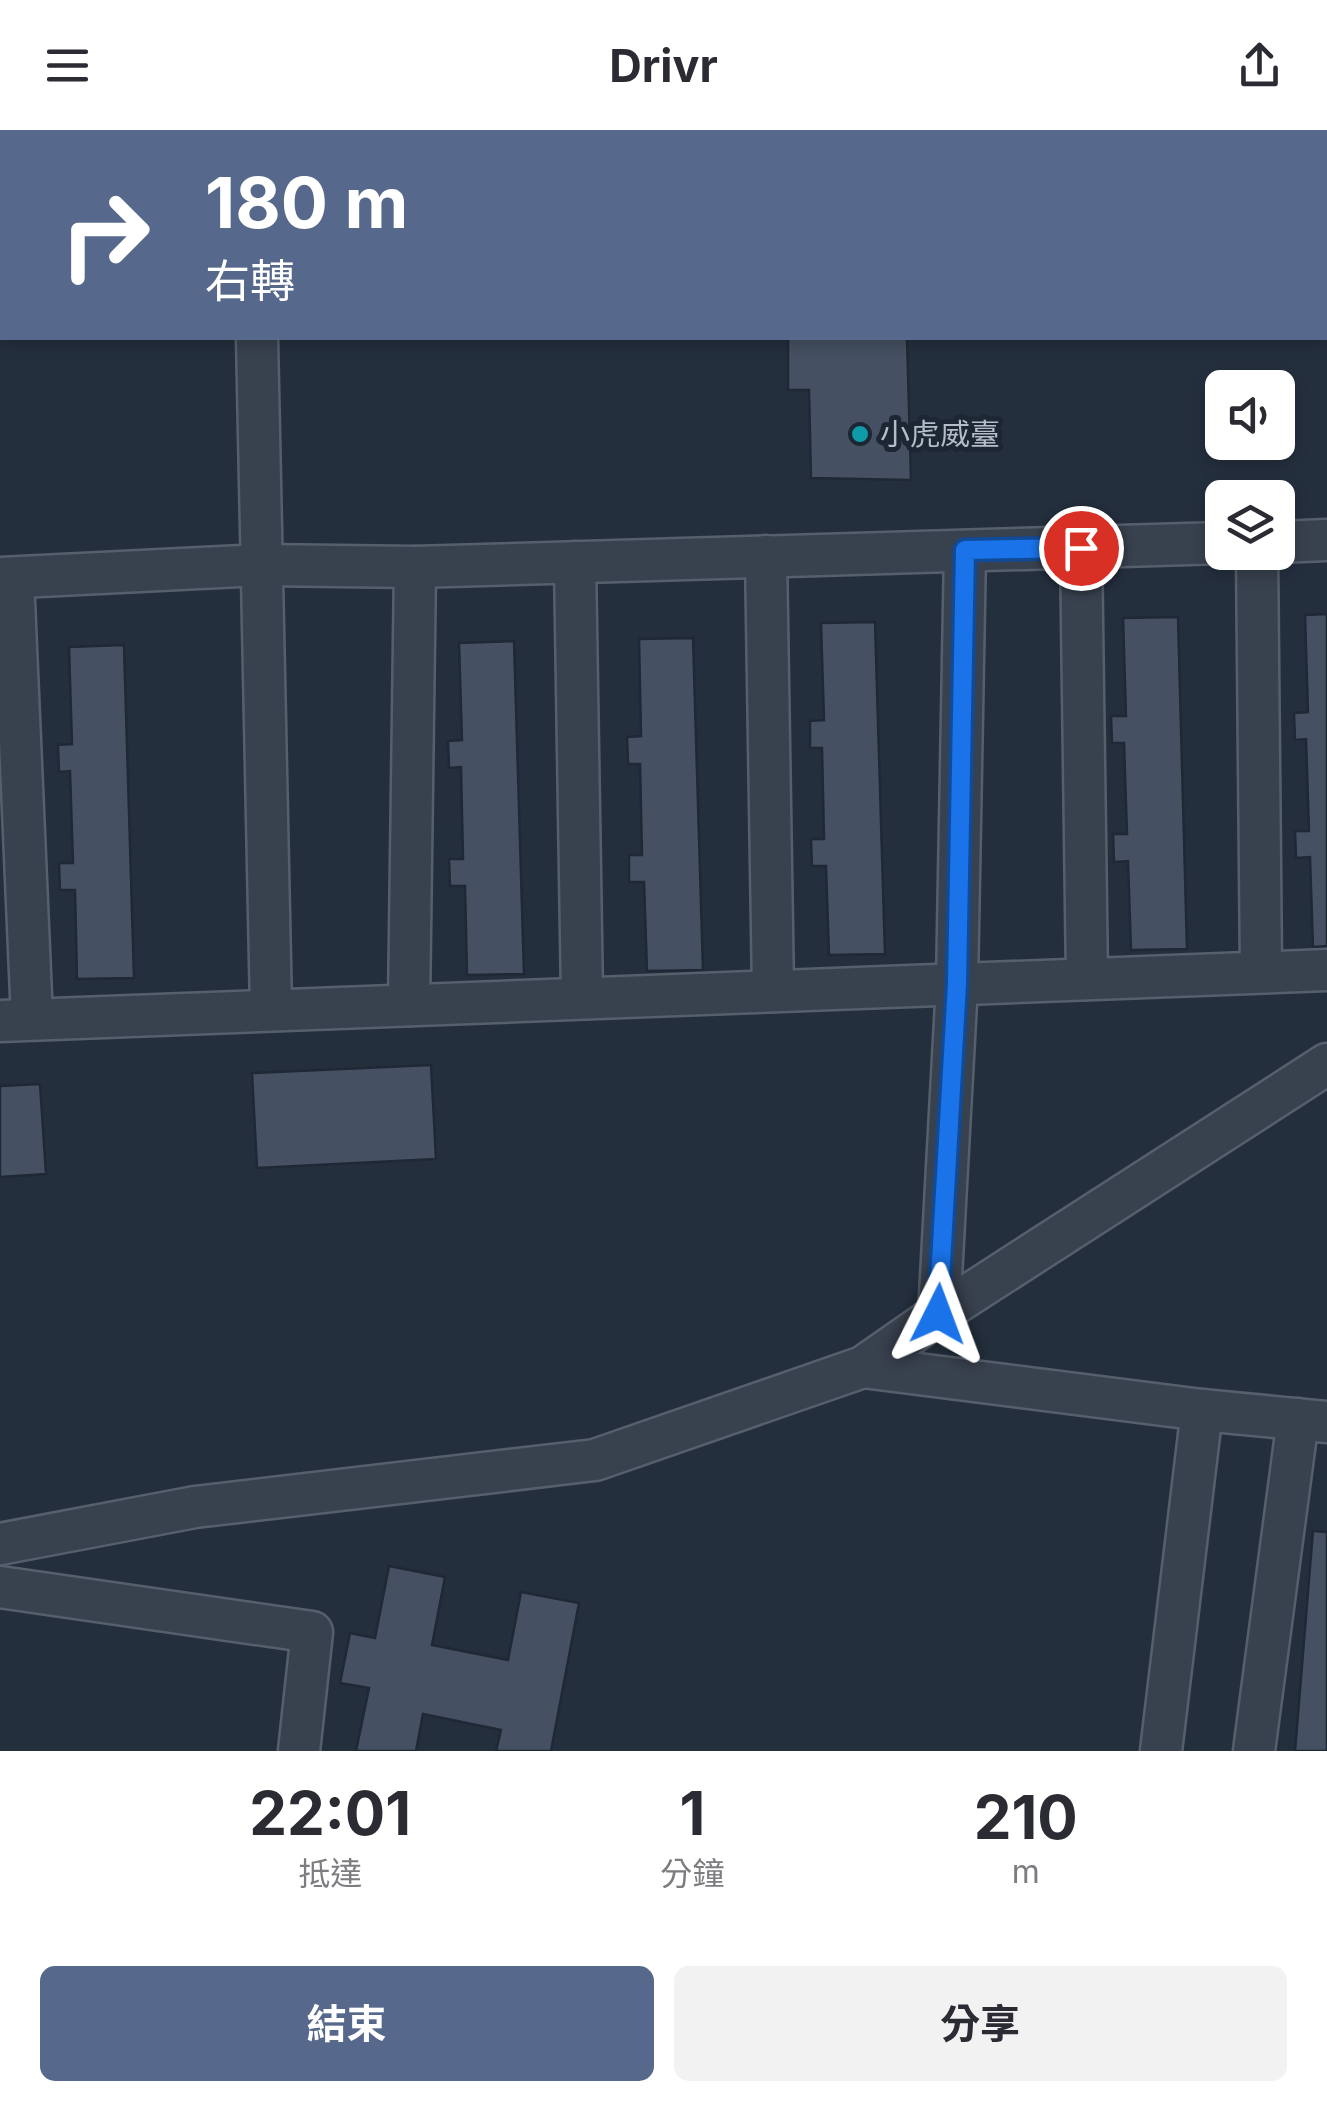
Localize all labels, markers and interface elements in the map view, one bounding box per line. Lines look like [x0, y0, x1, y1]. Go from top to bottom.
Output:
icon: menu [40, 38, 95, 93]
text: Drivr [609, 38, 718, 93]
icon: share [1232, 38, 1287, 93]
text: 180 m [205, 160, 408, 245]
icon: right [40, 170, 170, 300]
text: 右轉 [205, 253, 295, 308]
map controls [1205, 370, 1295, 570]
button: sound [1205, 370, 1295, 460]
place label: 小虎威臺 [880, 416, 1000, 452]
marker: 小虎威臺 [849, 423, 871, 445]
button: layers [1205, 480, 1295, 570]
pin [1039, 506, 1124, 591]
icon: arrive [1054, 521, 1109, 576]
position arrow [886, 1262, 990, 1366]
text: 22:01 [249, 1777, 411, 1849]
text: 1 [679, 1777, 705, 1849]
text: 210 [974, 1781, 1078, 1853]
text: m [1012, 1852, 1040, 1891]
text: 抵達 [298, 1854, 362, 1893]
text: 分鐘 [660, 1854, 724, 1893]
button: 結束 [40, 1966, 654, 2081]
button: 分享 [674, 1966, 1287, 2081]

